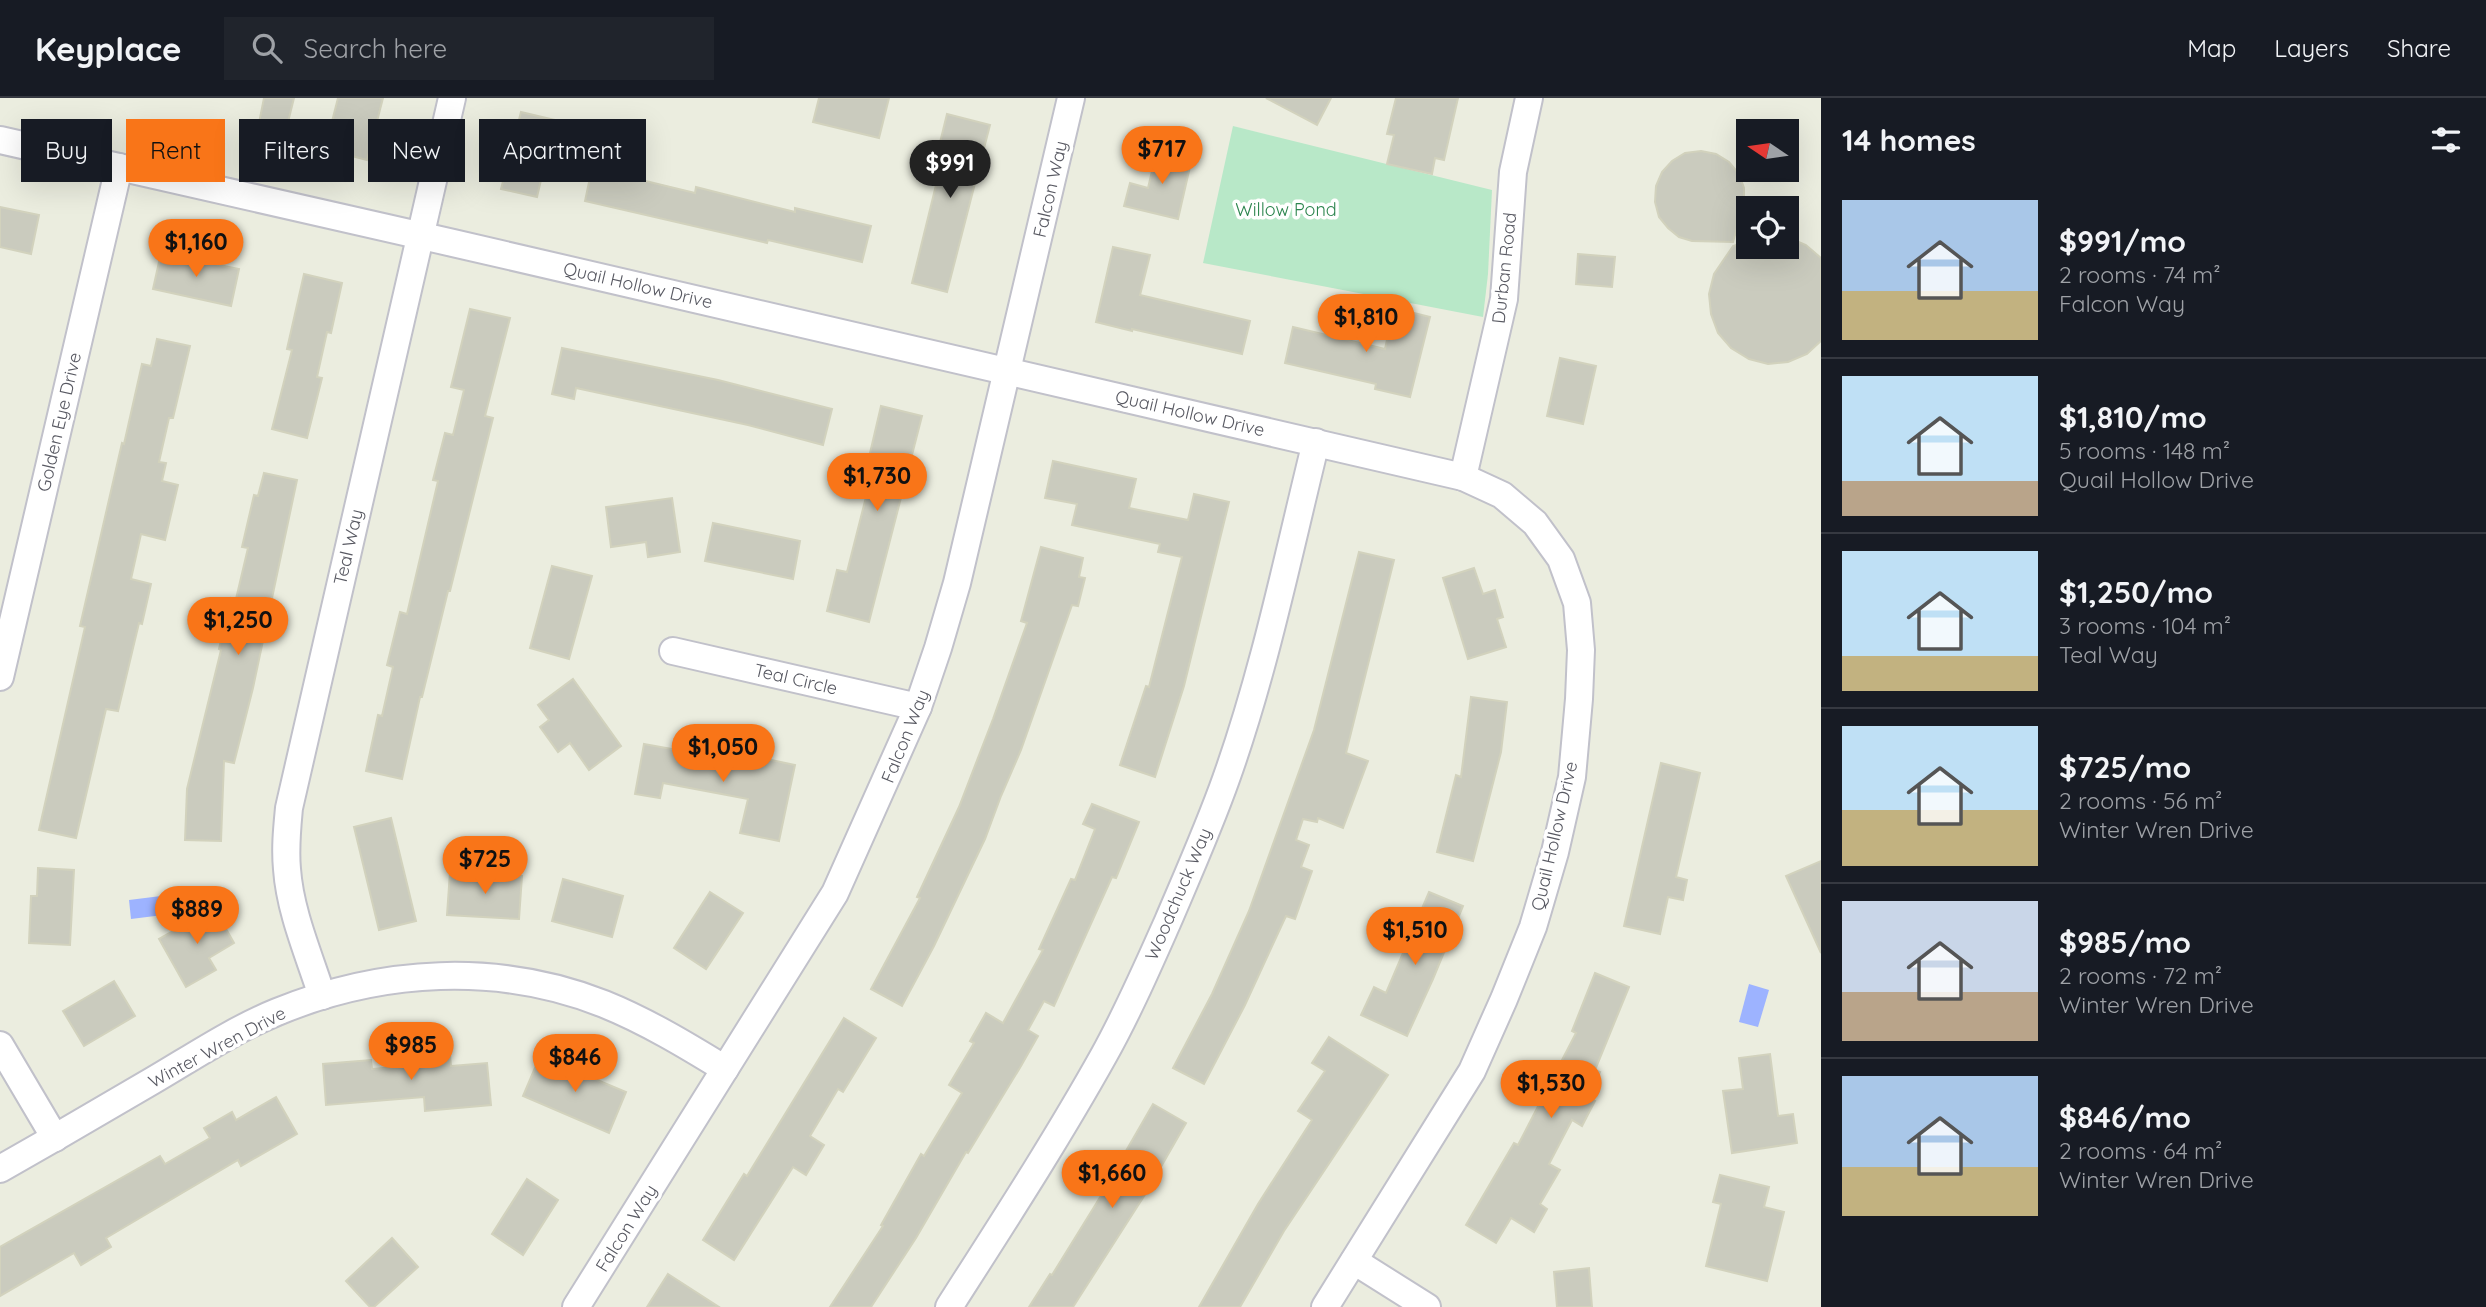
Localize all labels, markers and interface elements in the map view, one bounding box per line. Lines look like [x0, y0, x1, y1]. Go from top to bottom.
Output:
search box [224, 17, 714, 80]
text: Keyplace [35, 28, 182, 69]
icon: search [248, 29, 286, 67]
text: Search here [304, 32, 447, 65]
text: Map [2187, 33, 2236, 63]
text: Layers [2274, 33, 2349, 63]
text: Share [2387, 33, 2451, 63]
chip: Buy [21, 119, 112, 182]
chip: Rent [126, 119, 225, 182]
chip: Filters [239, 119, 354, 182]
chip: New [368, 119, 465, 182]
chip: Apartment [479, 119, 646, 182]
north arrow [1736, 119, 1799, 182]
map controls [1736, 119, 1799, 259]
text: 14 homes [1842, 121, 1976, 159]
icon: filters [2427, 121, 2465, 159]
pin: $717 [1121, 126, 1203, 186]
text: $717 [1138, 134, 1186, 163]
street label: Falcon Way [1028, 138, 1072, 240]
pin: $991 [909, 140, 991, 200]
text: $991 [926, 148, 974, 177]
button: locate [1736, 196, 1799, 259]
park label: Willow Pond [1235, 198, 1337, 221]
street label: Durban Road [1487, 211, 1521, 325]
pin: $1,160 [139, 220, 253, 279]
text: $991/mo [2059, 222, 2186, 260]
text: $1,160 [164, 227, 228, 256]
icon: home [1898, 228, 1982, 312]
street label: Quail Hollow Drive [561, 257, 715, 313]
text: 2 rooms · 74 m² [2059, 260, 2221, 289]
text: Falcon Way [2059, 289, 2185, 318]
pin: $1,810 [1309, 294, 1423, 354]
text: $1,810 [1334, 302, 1398, 331]
street label: Golden Eye Drive [32, 350, 86, 494]
street label: Quail Hollow Drive [1113, 385, 1267, 441]
text: $1,810/mo [2059, 398, 2207, 436]
icon: home [1898, 404, 1982, 488]
text: 5 rooms · 148 m² [2059, 436, 2230, 465]
pin: $1,730 [820, 454, 934, 513]
text: $1,730 [843, 461, 911, 490]
text: Quail Hollow Drive [2059, 465, 2254, 494]
street label: Teal Way [328, 507, 368, 587]
text: $1,250/mo [2059, 573, 2213, 611]
icon: home [1898, 579, 1982, 663]
pin: $1,250 [181, 598, 295, 657]
text: $1,250 [203, 605, 273, 634]
text: 3 rooms · 104 m² [2059, 611, 2231, 640]
text: Teal Way [2059, 640, 2158, 669]
street label: Teal Circle [752, 658, 840, 700]
street label: Falcon Way [876, 686, 934, 786]
pin: $1,050 [666, 724, 780, 784]
text: $1,050 [688, 732, 758, 761]
text: $725/mo [2059, 748, 2191, 786]
icon: home [1898, 754, 1982, 838]
street label: Quail Hollow Drive [1526, 759, 1582, 913]
text: 2 rooms · 56 m² [2059, 786, 2222, 815]
text: Winter Wren Drive [2059, 815, 2254, 844]
street label: Woodchuck Way [1140, 824, 1216, 964]
pin: $725 [444, 836, 526, 896]
text: $725 [459, 844, 511, 873]
pin: $889 [156, 886, 238, 946]
text: $889 [171, 894, 223, 923]
pin: $1,510 [1358, 908, 1472, 967]
text: $1,510 [1382, 915, 1448, 944]
text: $985/mo [2059, 923, 2191, 961]
icon: home [1898, 929, 1982, 1013]
text: 2 rooms · 72 m² [2059, 961, 2222, 990]
text: Winter Wren Drive [2059, 990, 2254, 1019]
street label: Winter Wren Drive [144, 1001, 290, 1093]
pin: $985 [370, 1023, 452, 1082]
text: $985 [385, 1030, 437, 1059]
pin: $846 [534, 1034, 616, 1094]
text: $846 [549, 1042, 601, 1071]
pin: $1,530 [1494, 1060, 1608, 1120]
text: $1,530 [1517, 1068, 1585, 1097]
text: $846/mo [2059, 1098, 2191, 1136]
icon: home [1898, 1104, 1982, 1188]
text: 2 rooms · 64 m² [2059, 1136, 2222, 1165]
pin: $1,660 [1055, 1150, 1169, 1210]
text: $1,660 [1078, 1158, 1146, 1187]
text: Winter Wren Drive [2059, 1165, 2254, 1194]
street label: Falcon Way [590, 1180, 662, 1276]

